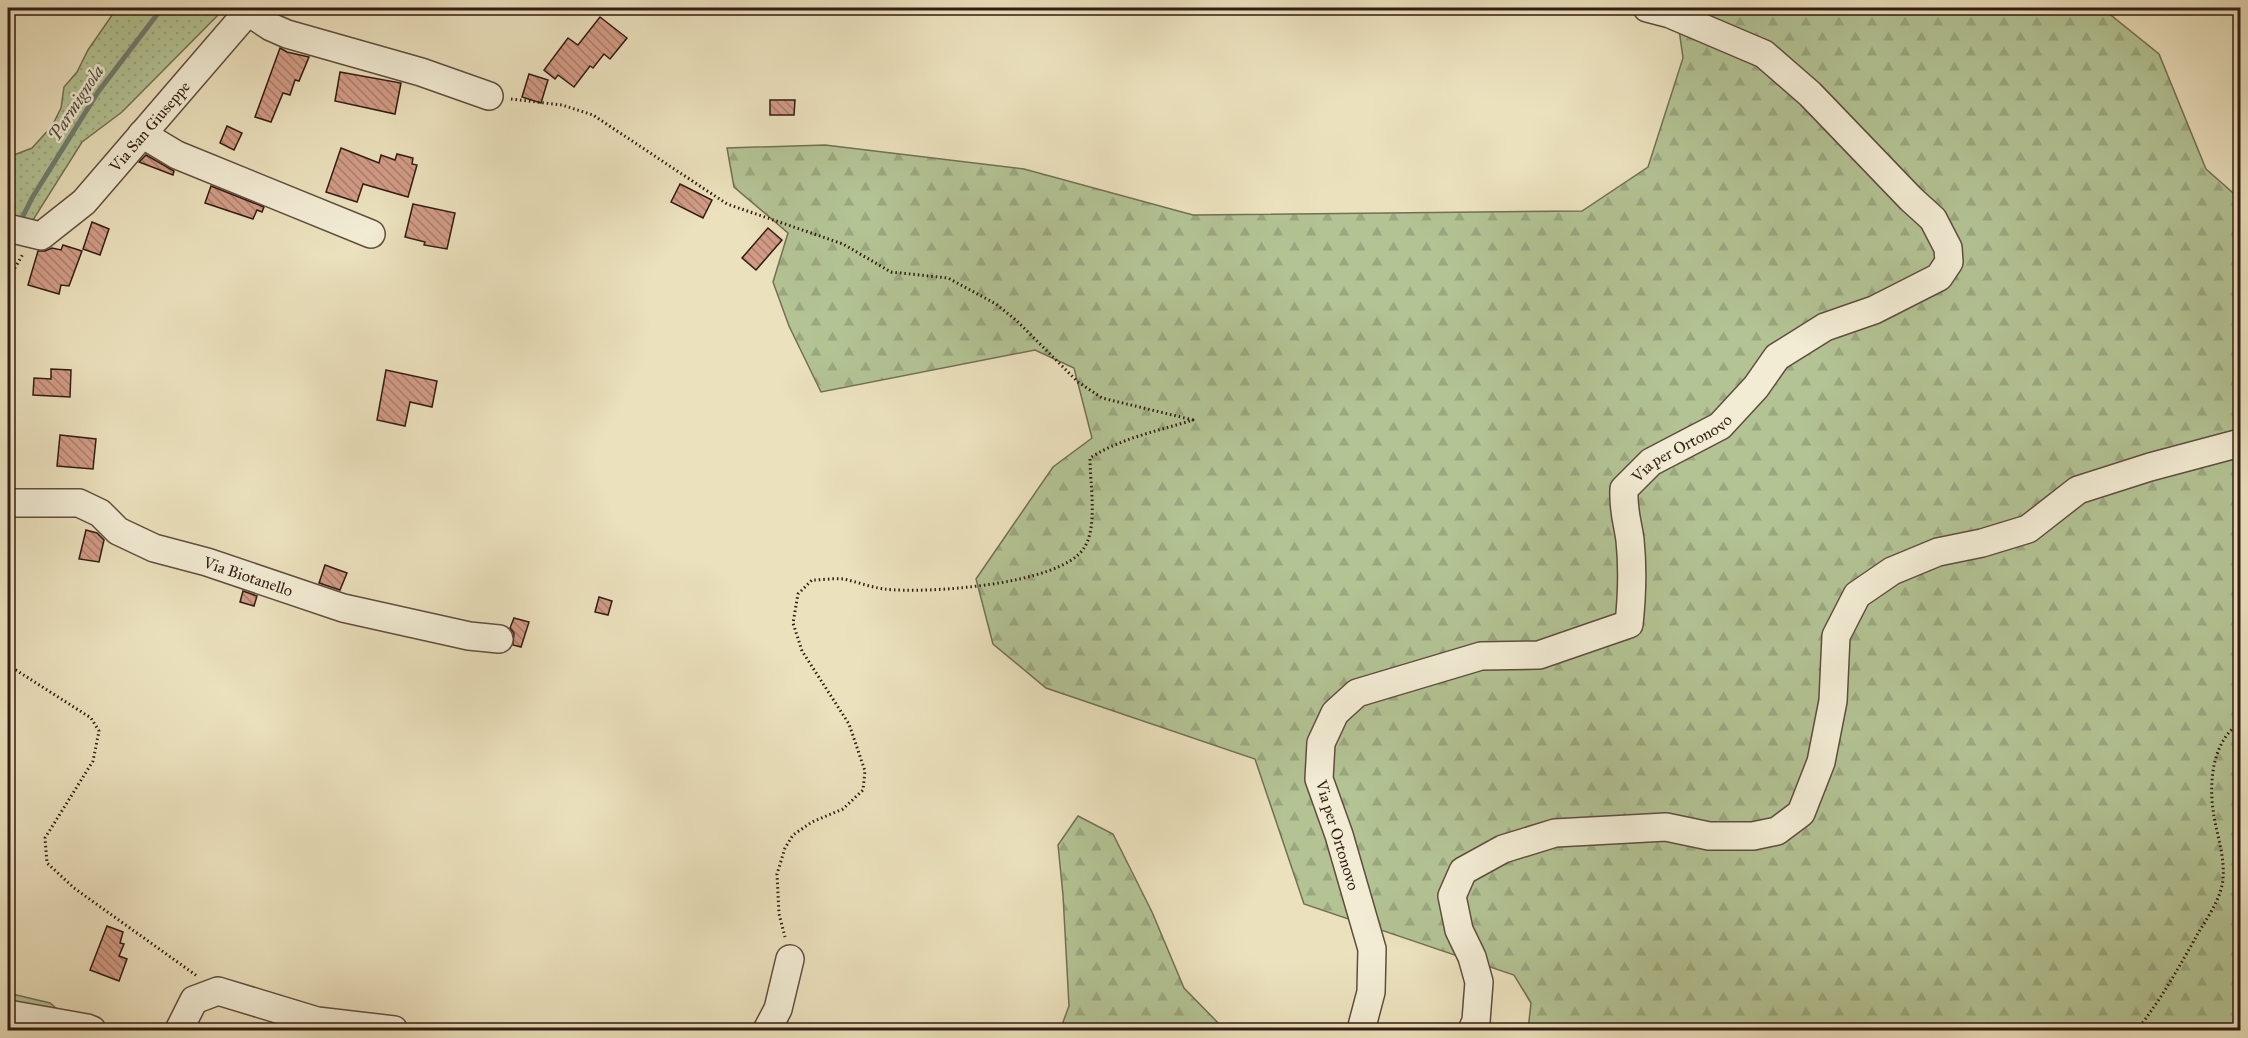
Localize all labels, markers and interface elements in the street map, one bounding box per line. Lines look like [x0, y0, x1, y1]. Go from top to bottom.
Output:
water label: Parmignola [43, 61, 109, 145]
street label: Via San Giuseppe [105, 77, 194, 176]
street label: Via per Ortonovo [1627, 411, 1736, 487]
street label: Via Biotanello [200, 552, 295, 600]
street label: Via per Ortonovo [1311, 777, 1363, 893]

